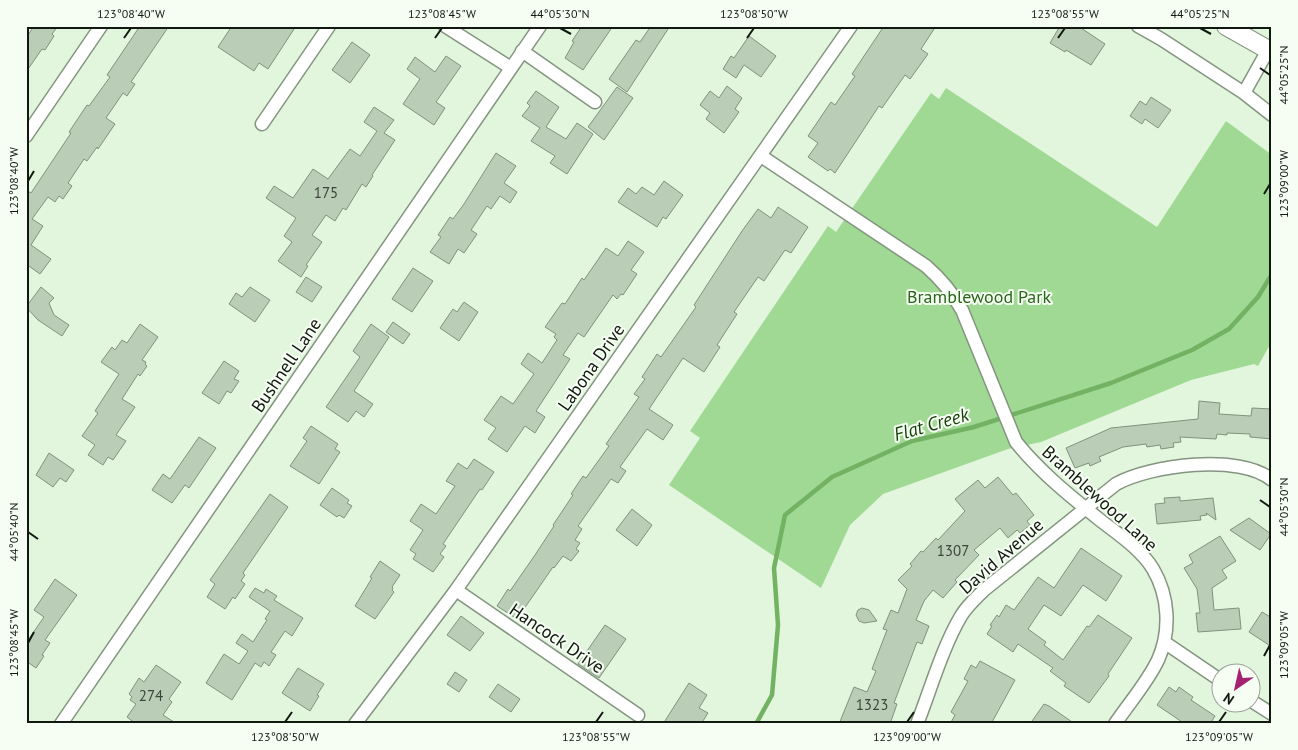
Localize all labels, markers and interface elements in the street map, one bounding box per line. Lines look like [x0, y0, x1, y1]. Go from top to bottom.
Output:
text: 123°08'40"W [97, 6, 165, 21]
text: 123°08'45"W [408, 6, 476, 21]
text: 44°05'30"N [530, 6, 590, 21]
text: 123°08'50"W [720, 6, 788, 21]
text: 123°08'55"W [1031, 6, 1099, 21]
text: 44°05'25"N [1170, 6, 1230, 21]
text: 44°05'25"N [1276, 45, 1291, 105]
text: 123°08'40"W [6, 147, 21, 215]
text: 123°09'00"W [1276, 150, 1291, 218]
house number: 175 [314, 183, 338, 202]
park label: Bramblewood Park [907, 285, 1051, 308]
street label: Bushnell Lane [246, 313, 326, 417]
street label: Labona Drive [553, 319, 629, 415]
water label: Flat Creek [891, 401, 973, 446]
street label: Bramblewood Lane [1037, 440, 1163, 556]
text: 44°05'30"N [1276, 477, 1291, 537]
text: 44°05'40"N [6, 502, 21, 562]
street label: David Avenue [954, 513, 1048, 599]
house number: 1307 [937, 541, 969, 560]
street label: Hancock Drive [505, 598, 609, 678]
text: 123°08'45"W [6, 609, 21, 677]
text: 123°09'05"W [1276, 611, 1291, 679]
north arrow [1210, 662, 1260, 712]
house number: 274 [139, 686, 163, 705]
text: N [1220, 689, 1238, 709]
house number: 1323 [856, 695, 888, 714]
text: 123°08'50"W [251, 729, 319, 744]
text: 123°08'55"W [562, 729, 630, 744]
text: 123°09'00"W [873, 729, 941, 744]
text: 123°09'05"W [1185, 729, 1253, 744]

